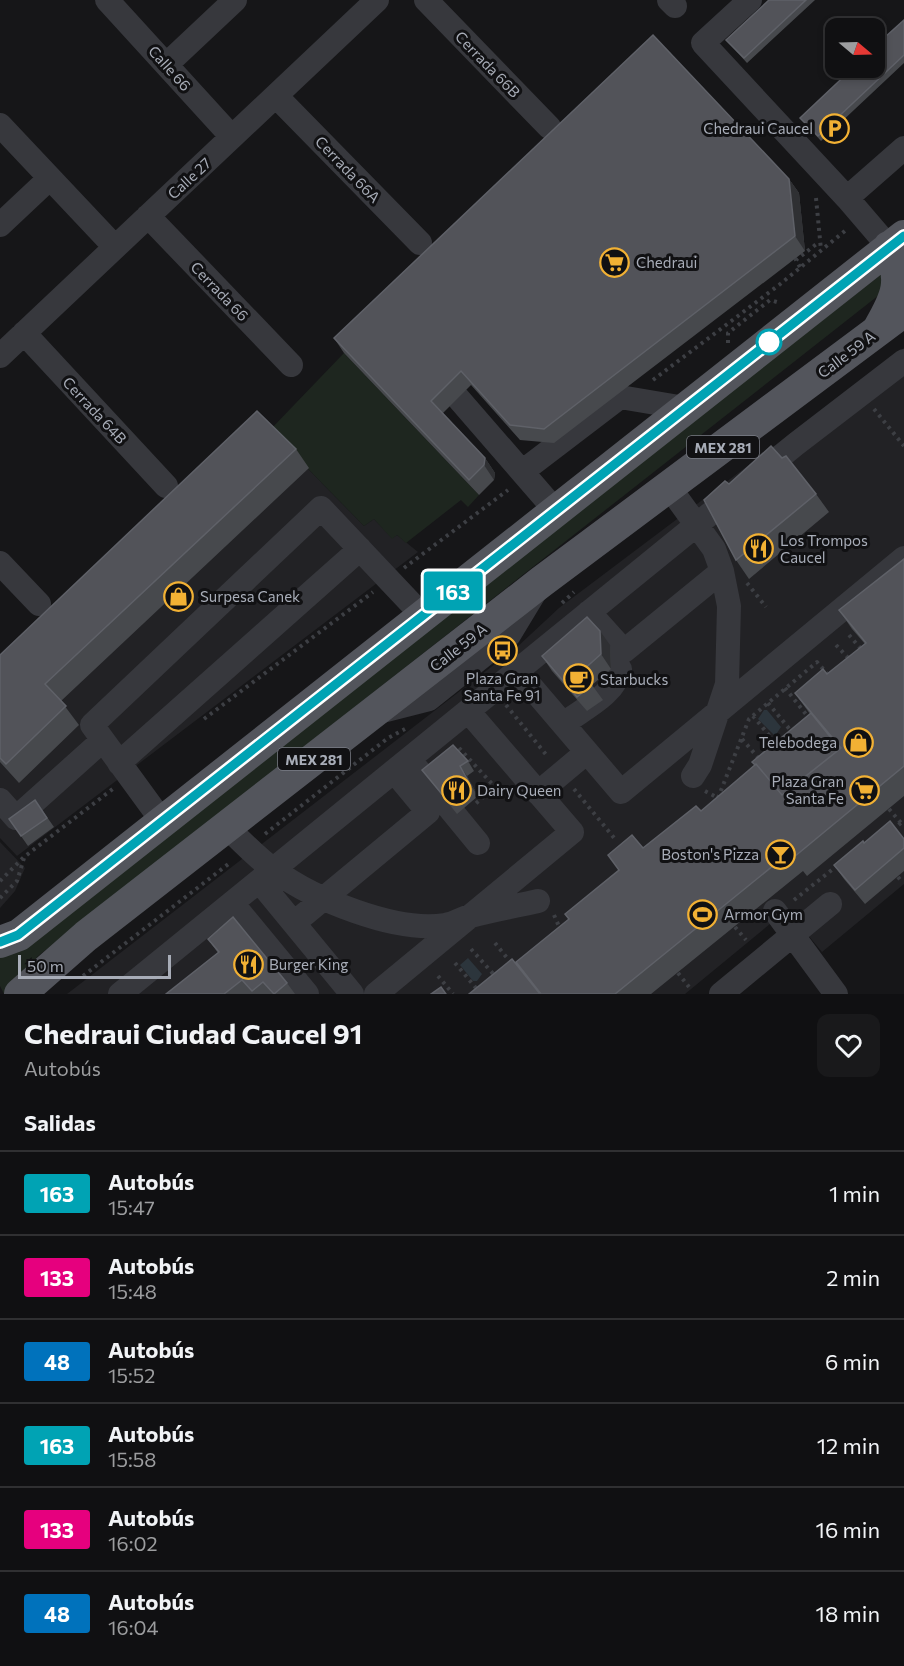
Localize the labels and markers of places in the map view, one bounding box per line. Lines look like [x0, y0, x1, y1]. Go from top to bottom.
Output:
parking icon: Chedraui Caucel [818, 112, 850, 144]
place label: Chedraui Caucel [703, 119, 813, 137]
supermarket icon: Chedraui [599, 246, 631, 278]
place label: Chedraui [636, 253, 697, 271]
unlabelled marker [756, 329, 782, 355]
place label: Los Trompos Caucel [780, 531, 868, 566]
restaurant icon: Los Trompos Caucel [743, 533, 775, 565]
shop icon: Surpesa Canek [163, 580, 195, 612]
place label: Surpesa Canek [200, 587, 300, 605]
bus stop icon: Plaza Gran Santa Fe 91 [486, 635, 518, 667]
cafe icon: Starbucks [563, 663, 595, 695]
place label: Plaza Gran Santa Fe 91 [464, 669, 540, 704]
place label: Starbucks [600, 670, 668, 688]
shop icon: Telebodega [842, 726, 874, 758]
place label: Telebodega [759, 733, 837, 751]
place label: Plaza Gran Santa Fe [771, 772, 844, 807]
restaurant icon: Dairy Queen [440, 774, 472, 806]
supermarket icon: Plaza Gran Santa Fe [849, 774, 881, 806]
place label: Dairy Queen [477, 781, 561, 799]
bar icon: Boston's Pizza [764, 838, 796, 870]
place label: Boston's Pizza [661, 845, 759, 863]
sports icon: Armor Gym [687, 898, 719, 930]
place label: Armor Gym [724, 905, 803, 923]
restaurant icon: Burger King [232, 948, 264, 980]
place label: Burger King [269, 955, 348, 973]

